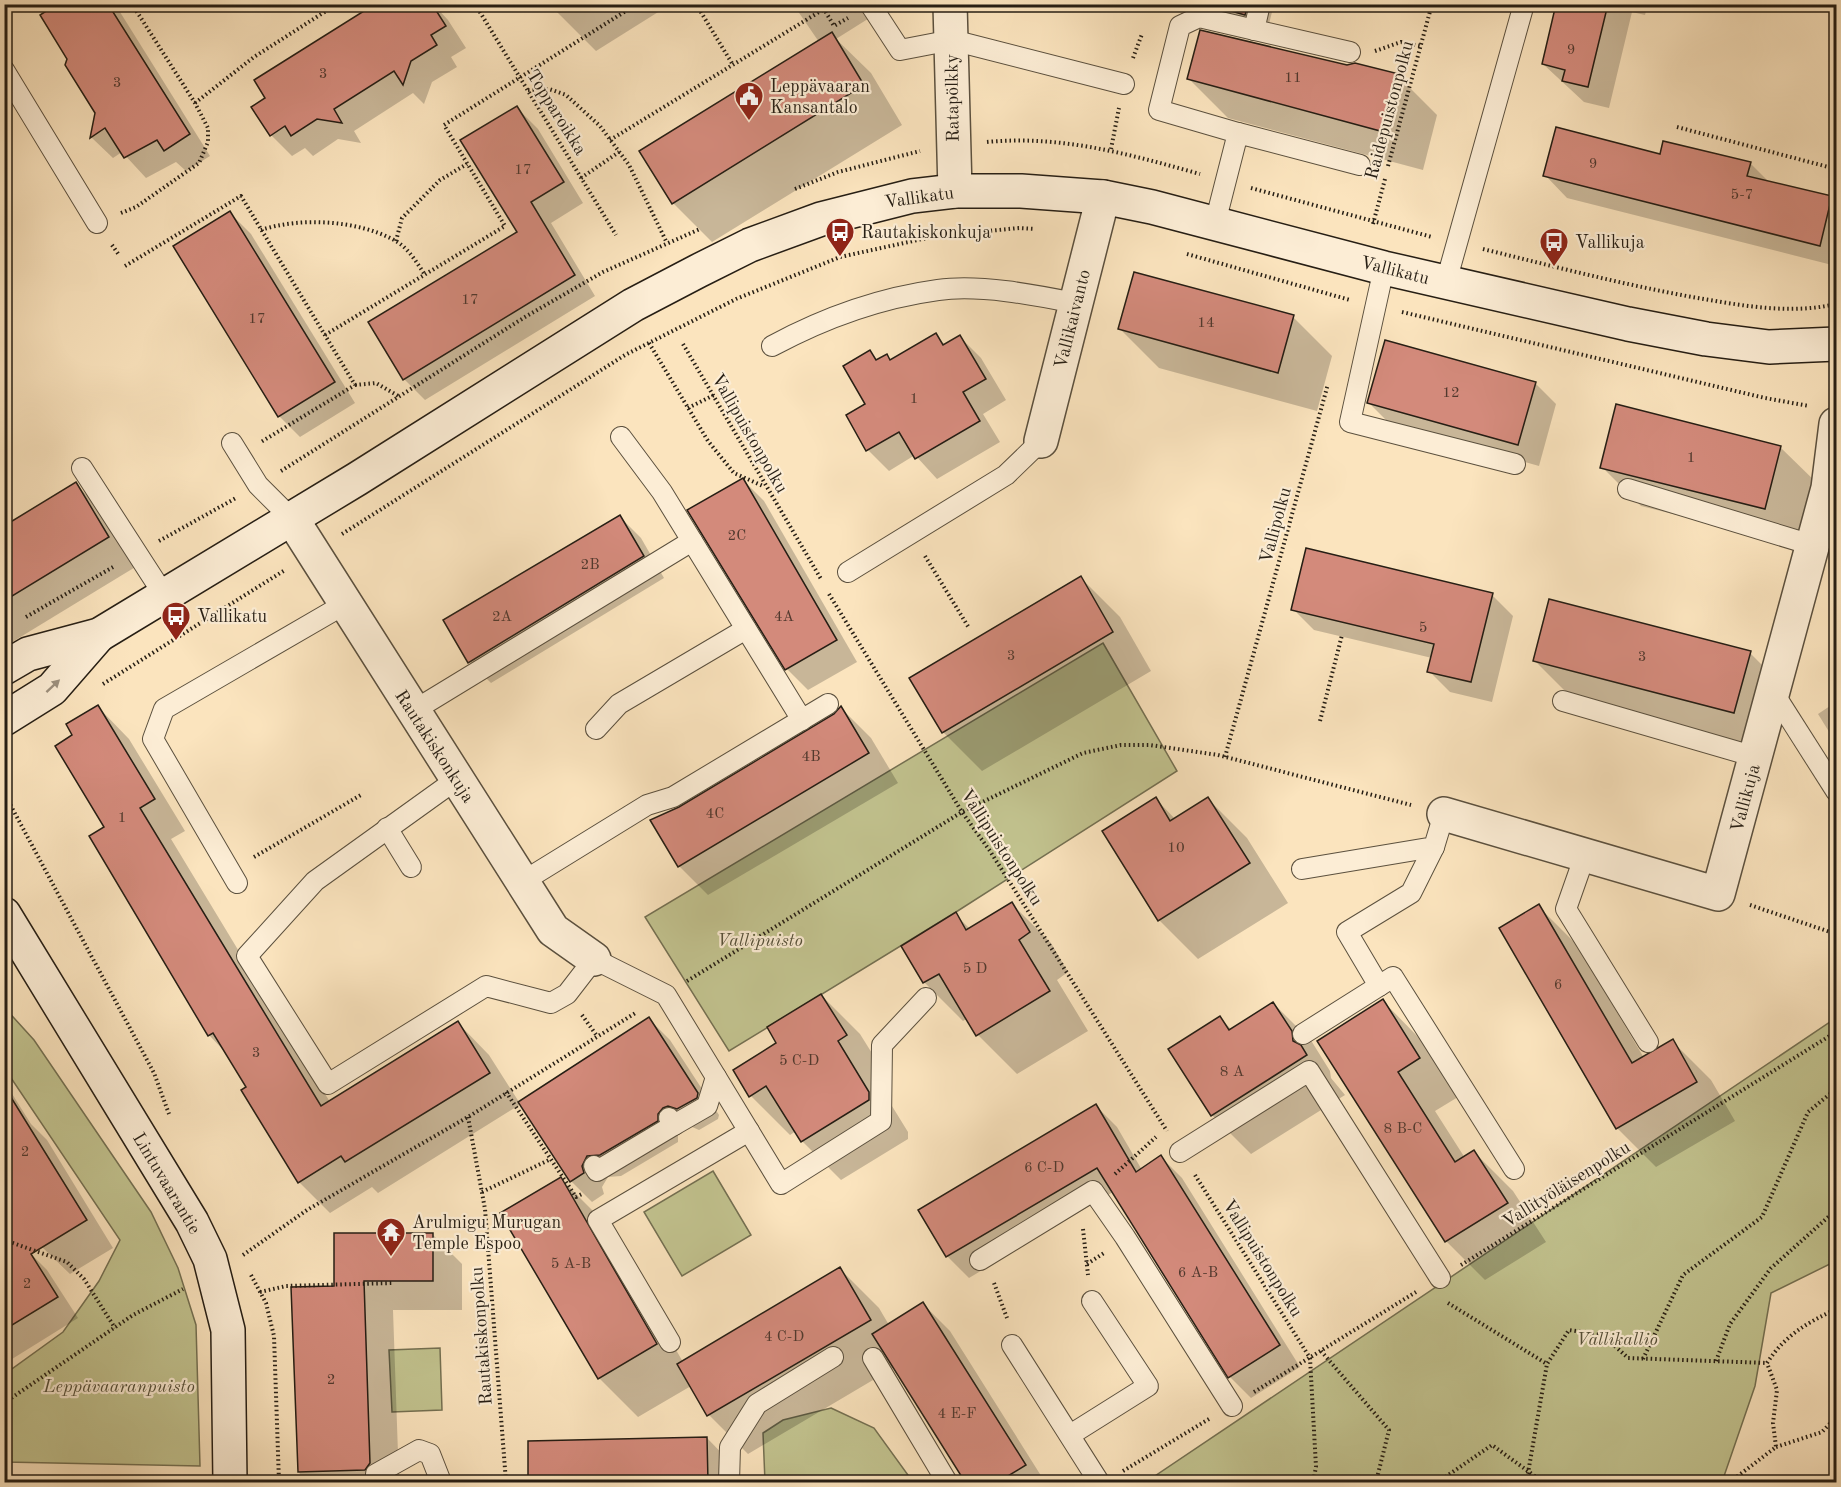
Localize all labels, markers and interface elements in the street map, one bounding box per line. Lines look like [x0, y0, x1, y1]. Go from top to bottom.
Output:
street label: Raidepuistonpolku [1363, 39, 1417, 182]
house number: 9 [1567, 43, 1575, 58]
street label: Ratapölkky [943, 53, 963, 142]
house number: 3 [319, 67, 327, 82]
street label: Topparoikka [523, 67, 590, 158]
house number: 11 [1284, 71, 1302, 86]
house number: 3 [113, 76, 121, 91]
place label: Leppävaaran Kansantalo [770, 78, 870, 117]
public building icon: Leppävaaran Kansantalo [733, 80, 765, 122]
house number: 9 [1589, 157, 1597, 172]
house number: 17 [514, 163, 532, 178]
street label: Vallikatu [883, 184, 955, 212]
house number: 5-7 [1731, 188, 1753, 203]
bus stop icon: Rautakiskonkuja [824, 216, 856, 258]
place label: Rautakiskonkuja [861, 224, 991, 242]
bus stop icon: Vallikuja [1538, 226, 1570, 268]
place label: Vallikuja [1575, 234, 1645, 252]
street label: Vallikatu [1359, 254, 1431, 288]
street label: Vallikaivanto [1052, 268, 1094, 371]
house number: 17 [461, 293, 479, 308]
house number: 17 [248, 312, 266, 327]
house number: 14 [1197, 316, 1215, 331]
street label: Vallipuistonpolku [708, 371, 791, 497]
house number: 12 [1442, 386, 1460, 401]
house number: 1 [910, 392, 918, 407]
house number: 1 [1687, 451, 1695, 466]
street label: Vallipolku [1257, 485, 1295, 565]
house number: 2C [728, 529, 746, 544]
house number: 2B [580, 558, 600, 573]
bus stop icon: Vallikatu [160, 600, 192, 642]
place label: Vallikatu [197, 608, 267, 626]
house number: 2A [492, 610, 513, 625]
house number: 4A [774, 610, 795, 625]
house number: 5 [1419, 621, 1427, 636]
house number: 3 [1007, 649, 1015, 664]
house number: 3 [1638, 650, 1646, 665]
one-way arrow [45, 679, 60, 693]
street label: Rautakiskonkuja [391, 687, 477, 806]
house number: 4B [801, 750, 821, 765]
street label: Vallikuja [1728, 762, 1764, 834]
street label: Vallipuistonpolku [957, 786, 1046, 909]
house number: 4C [706, 807, 724, 822]
house number: 1 [118, 811, 126, 826]
house number: 10 [1167, 841, 1185, 856]
park label: Vallipuisto [717, 932, 803, 950]
house number: 5 D [963, 962, 987, 977]
house number: 6 [1554, 978, 1562, 993]
house number: 3 [252, 1046, 260, 1061]
house number: 5 C-D [779, 1054, 819, 1069]
house number: 8 A [1220, 1065, 1245, 1080]
house number: 8 B-C [1384, 1122, 1422, 1137]
street label: Lintuvaarantie [129, 1130, 203, 1237]
street label: Vallityöläisenpolku [1499, 1138, 1634, 1231]
house number: 2 [21, 1145, 29, 1160]
house number: 6 C-D [1024, 1161, 1064, 1176]
street label: Vallipuistonpolku [1219, 1197, 1306, 1321]
place label: Arulmigu Murugan Temple Espoo [412, 1214, 561, 1253]
temple icon: Arulmigu Murugan Temple Espoo [375, 1216, 407, 1258]
house number: 5 A-B [551, 1257, 591, 1272]
street label: Rautakiskonpolku [468, 1266, 496, 1406]
house number: 6 A-B [1178, 1266, 1218, 1281]
house number: 2 [23, 1277, 31, 1292]
house number: 4 C-D [764, 1330, 804, 1345]
park label: Vallikallio [1576, 1331, 1658, 1349]
house number: 2 [327, 1373, 335, 1388]
park label: Leppävaaranpuisto [42, 1378, 195, 1396]
house number: 4 E-F [938, 1407, 976, 1422]

